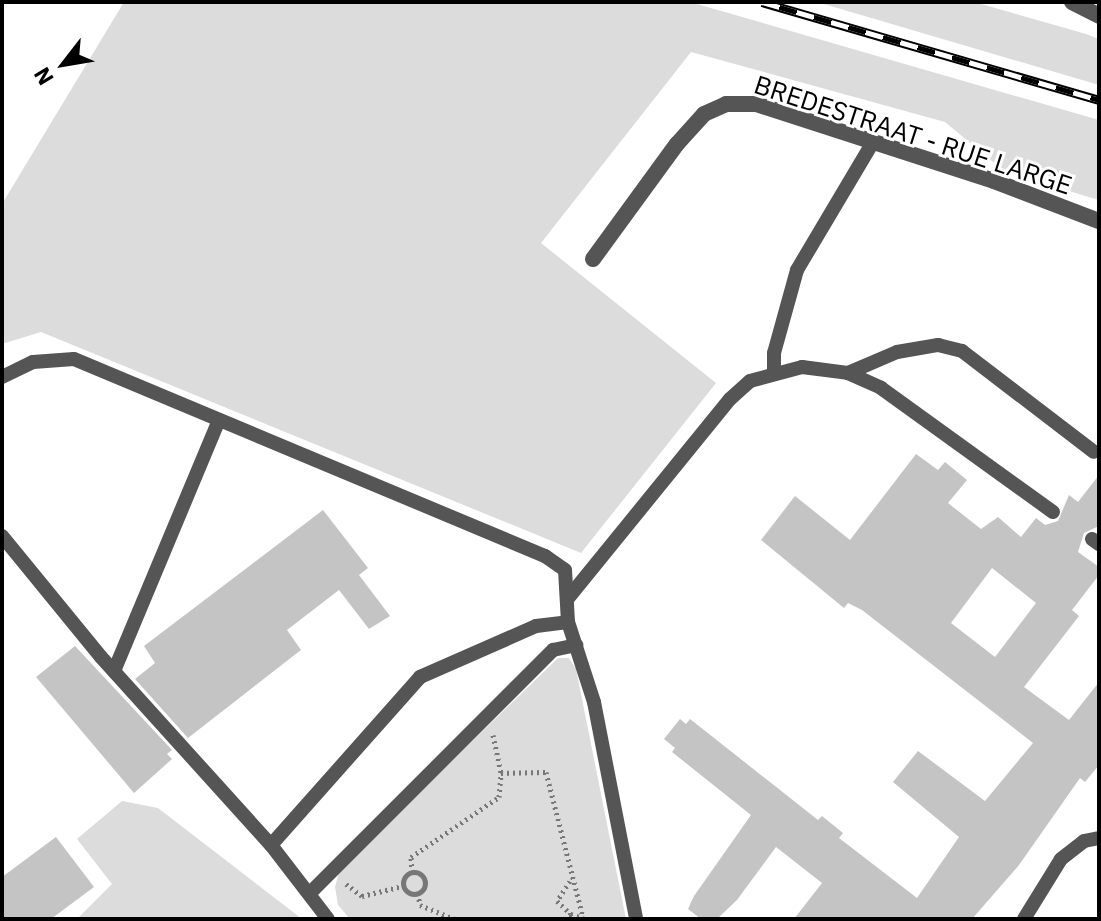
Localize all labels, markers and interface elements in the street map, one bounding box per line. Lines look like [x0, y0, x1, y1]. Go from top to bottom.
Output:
north arrow [24, 24, 104, 104]
text: N [26, 62, 60, 91]
street label: BREDESTRAAT - RUE LARGE [750, 69, 1076, 201]

